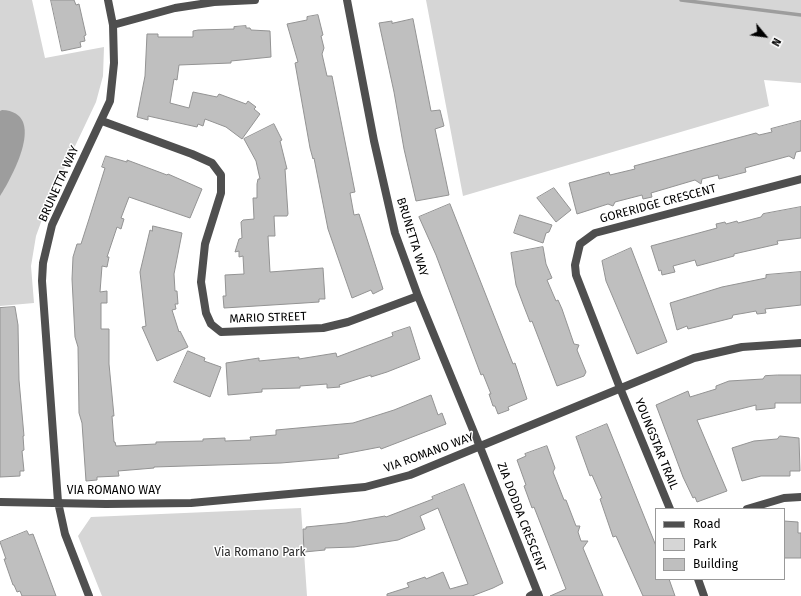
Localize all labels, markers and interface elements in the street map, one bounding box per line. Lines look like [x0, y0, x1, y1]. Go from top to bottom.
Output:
north arrow [745, 16, 785, 56]
text: N [768, 36, 783, 48]
street label: BRUNETTA WAY [36, 144, 82, 224]
street label: GORERIDGE CRESCENT [598, 182, 718, 226]
street label: BRUNETTA WAY [393, 196, 431, 278]
street label: MARIO STREET [229, 309, 307, 327]
street label: YOUNGSTAR TRAIL [631, 396, 681, 492]
street label: VIA ROMANO WAY [382, 430, 476, 476]
street label: ZIA DODDA CRESCENT [494, 460, 548, 574]
street label: VIA ROMANO WAY [67, 484, 161, 498]
legend [655, 508, 785, 580]
text: Road [693, 517, 721, 531]
text: Park [693, 537, 717, 551]
park label: Via Romano Park [214, 546, 306, 560]
text: Building [693, 557, 738, 571]

